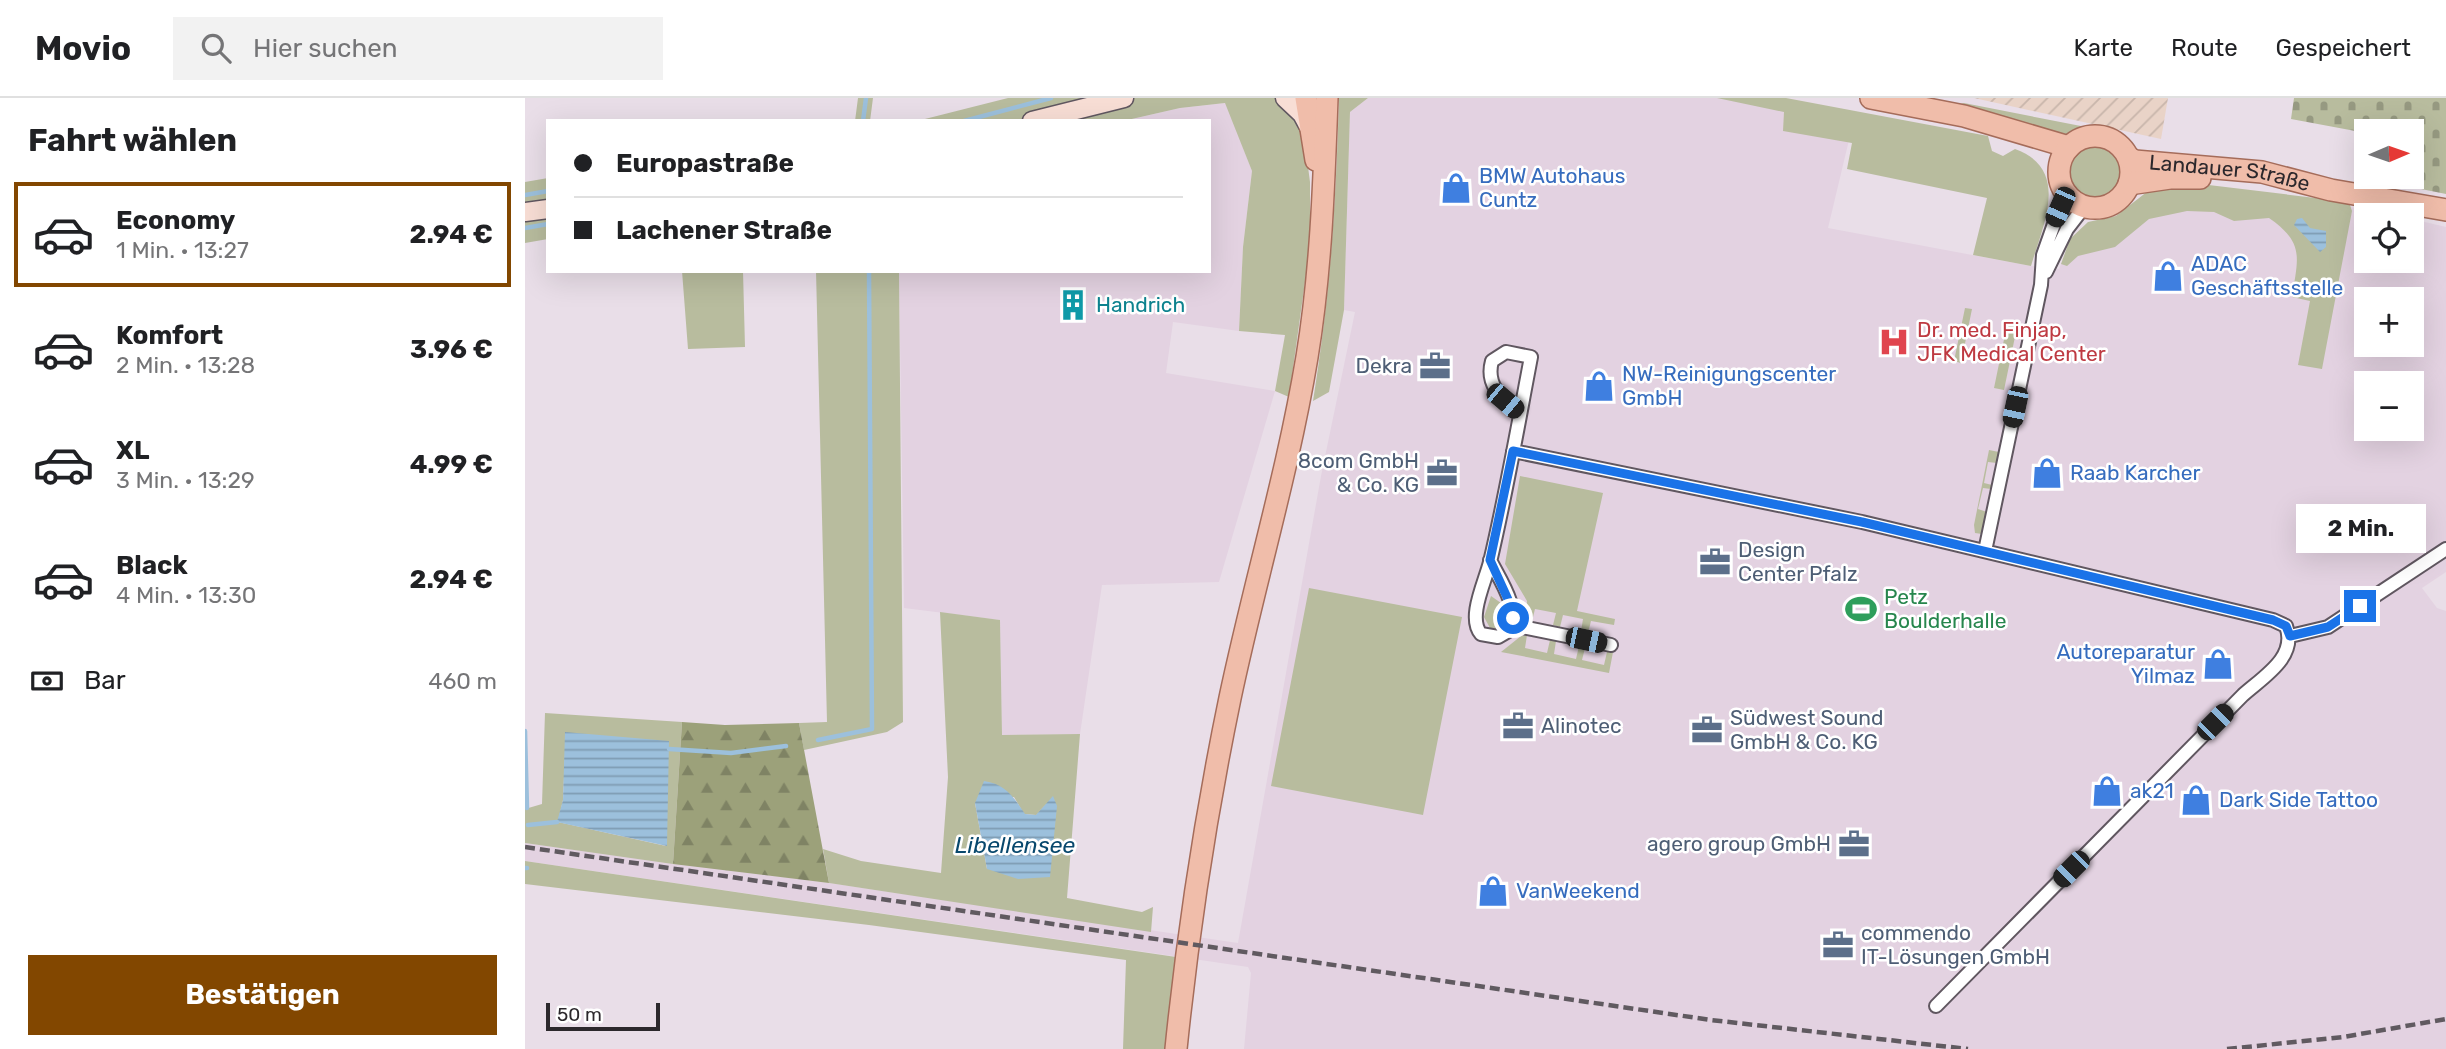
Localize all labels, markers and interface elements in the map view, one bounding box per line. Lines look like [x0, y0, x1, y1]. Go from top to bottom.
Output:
search box [173, 17, 663, 80]
text: Movio [35, 29, 131, 68]
icon: search [197, 29, 235, 67]
text: Hier suchen [253, 33, 398, 64]
text: Karte [2074, 34, 2133, 62]
text: Route [2171, 34, 2238, 62]
text: Gespeichert [2276, 34, 2411, 62]
north arrow [2354, 119, 2424, 189]
map controls [2354, 119, 2424, 441]
text: Fahrt wählen [28, 121, 237, 159]
text: Europastraße [616, 148, 794, 179]
street label: Landauer Straße [2148, 149, 2313, 196]
place label: BMW Autohaus Cuntz [1479, 163, 1625, 212]
shop icon: BMW Autohaus Cuntz [1439, 171, 1473, 205]
car [2042, 184, 2079, 230]
icon: car [32, 203, 95, 266]
button: locate [2354, 203, 2424, 273]
text: Economy [116, 205, 235, 236]
text: Lachener Straße [616, 215, 832, 246]
text: 2.94 € [410, 219, 493, 250]
text: 1 Min. · 13:27 [116, 236, 249, 264]
place label: ADAC Geschäftsstelle [2191, 251, 2343, 300]
shop icon: ADAC Geschäftsstelle [2151, 259, 2185, 293]
button: + [2354, 287, 2424, 357]
building icon: Handrich [1056, 288, 1090, 322]
place label: Handrich [1096, 292, 1185, 317]
place label: Dr. med. Finjap, JFK Medical Center [1917, 317, 2106, 366]
icon: car [32, 318, 95, 381]
text: Komfort [116, 320, 223, 351]
hospital icon: Dr. med. Finjap, JFK Medical Center [1877, 325, 1911, 359]
text: 3.96 € [410, 334, 493, 365]
office icon: Dekra [1418, 349, 1452, 383]
text: 2 Min. · 13:28 [116, 351, 255, 379]
place label: Dekra [1356, 353, 1412, 378]
place label: NW-Reinigungscenter GmbH [1622, 361, 1836, 410]
shop icon: NW-Reinigungscenter GmbH [1582, 369, 1616, 403]
button: − [2354, 371, 2424, 441]
car [1483, 379, 1528, 423]
car [2001, 384, 2030, 430]
icon: car [32, 433, 95, 496]
text: XL [116, 435, 149, 466]
place label: 8com GmbH & Co. KG [1298, 448, 1419, 497]
text: 4.99 € [410, 449, 493, 480]
office icon: 8com GmbH & Co. KG [1425, 456, 1459, 490]
shop icon: Raab Karcher [2030, 456, 2064, 490]
place label: Raab Karcher [2070, 460, 2201, 485]
text: 3 Min. · 13:29 [116, 466, 255, 494]
callout: 2 Min. [2295, 504, 2425, 554]
text: 2 Min. [2328, 514, 2394, 542]
place label: Design Center Pfalz [1738, 537, 1858, 586]
office icon: Design Center Pfalz [1698, 545, 1732, 579]
icon: car [32, 548, 95, 611]
text: Black [116, 550, 188, 581]
text: 2.94 € [410, 564, 493, 595]
text: 4 Min. · 13:30 [116, 581, 256, 609]
place label: Petz Boulderhalle [1884, 584, 2006, 633]
route end [2344, 590, 2376, 622]
sports icon: Petz Boulderhalle [1844, 592, 1878, 626]
route start [1497, 602, 1529, 634]
car [1564, 625, 1609, 655]
place label: Autoreparatur Yilmaz [2056, 639, 2195, 688]
shop icon: Autoreparatur Yilmaz [2201, 647, 2235, 681]
icon: cash [28, 662, 66, 700]
text: Bar [84, 665, 126, 696]
text: 460 m [428, 667, 497, 695]
car [2193, 700, 2238, 744]
place label: Südwest Sound GmbH & Co. KG [1730, 705, 1884, 754]
office icon: Alinotec [1501, 709, 1535, 743]
place label: Alinotec [1541, 713, 1622, 738]
office icon: Südwest Sound GmbH & Co. KG [1690, 713, 1724, 747]
shop icon: ak21 [2090, 774, 2124, 808]
place label: ak21 [2130, 778, 2174, 803]
shop icon: Dark Side Tattoo [2179, 783, 2213, 817]
place label: Dark Side Tattoo [2219, 787, 2378, 812]
office icon: agero group GmbH [1837, 827, 1871, 861]
water label: Libellensee [955, 831, 1075, 859]
place label: agero group GmbH [1647, 831, 1831, 856]
car [2049, 847, 2094, 891]
shop icon: VanWeekend [1476, 874, 1510, 908]
place label: VanWeekend [1516, 878, 1640, 903]
place label: commendo IT-Lösungen GmbH [1861, 920, 2050, 969]
office icon: commendo IT-Lösungen GmbH [1821, 928, 1855, 962]
button: Bestätigen [28, 955, 497, 1035]
scale bar [546, 1000, 660, 1032]
text: 50 m [557, 1003, 602, 1026]

